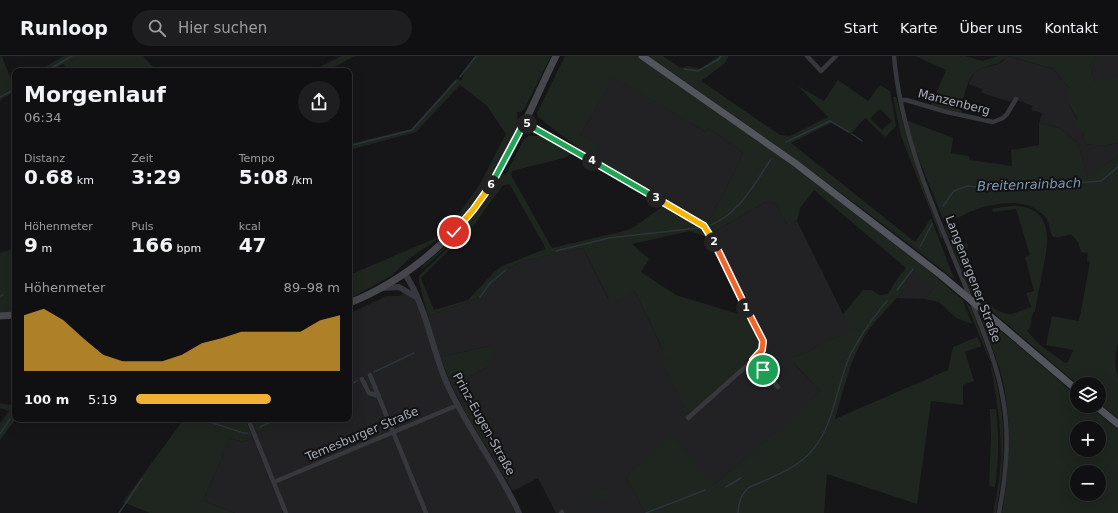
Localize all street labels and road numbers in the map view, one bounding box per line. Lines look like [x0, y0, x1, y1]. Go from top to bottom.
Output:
street label: Manzenberg [916, 86, 992, 118]
street label: Langenargener Straße [942, 214, 1004, 344]
street label: Prinz-Eugen-Straße [450, 370, 518, 478]
street label: Temesburger Straße [303, 404, 421, 465]

